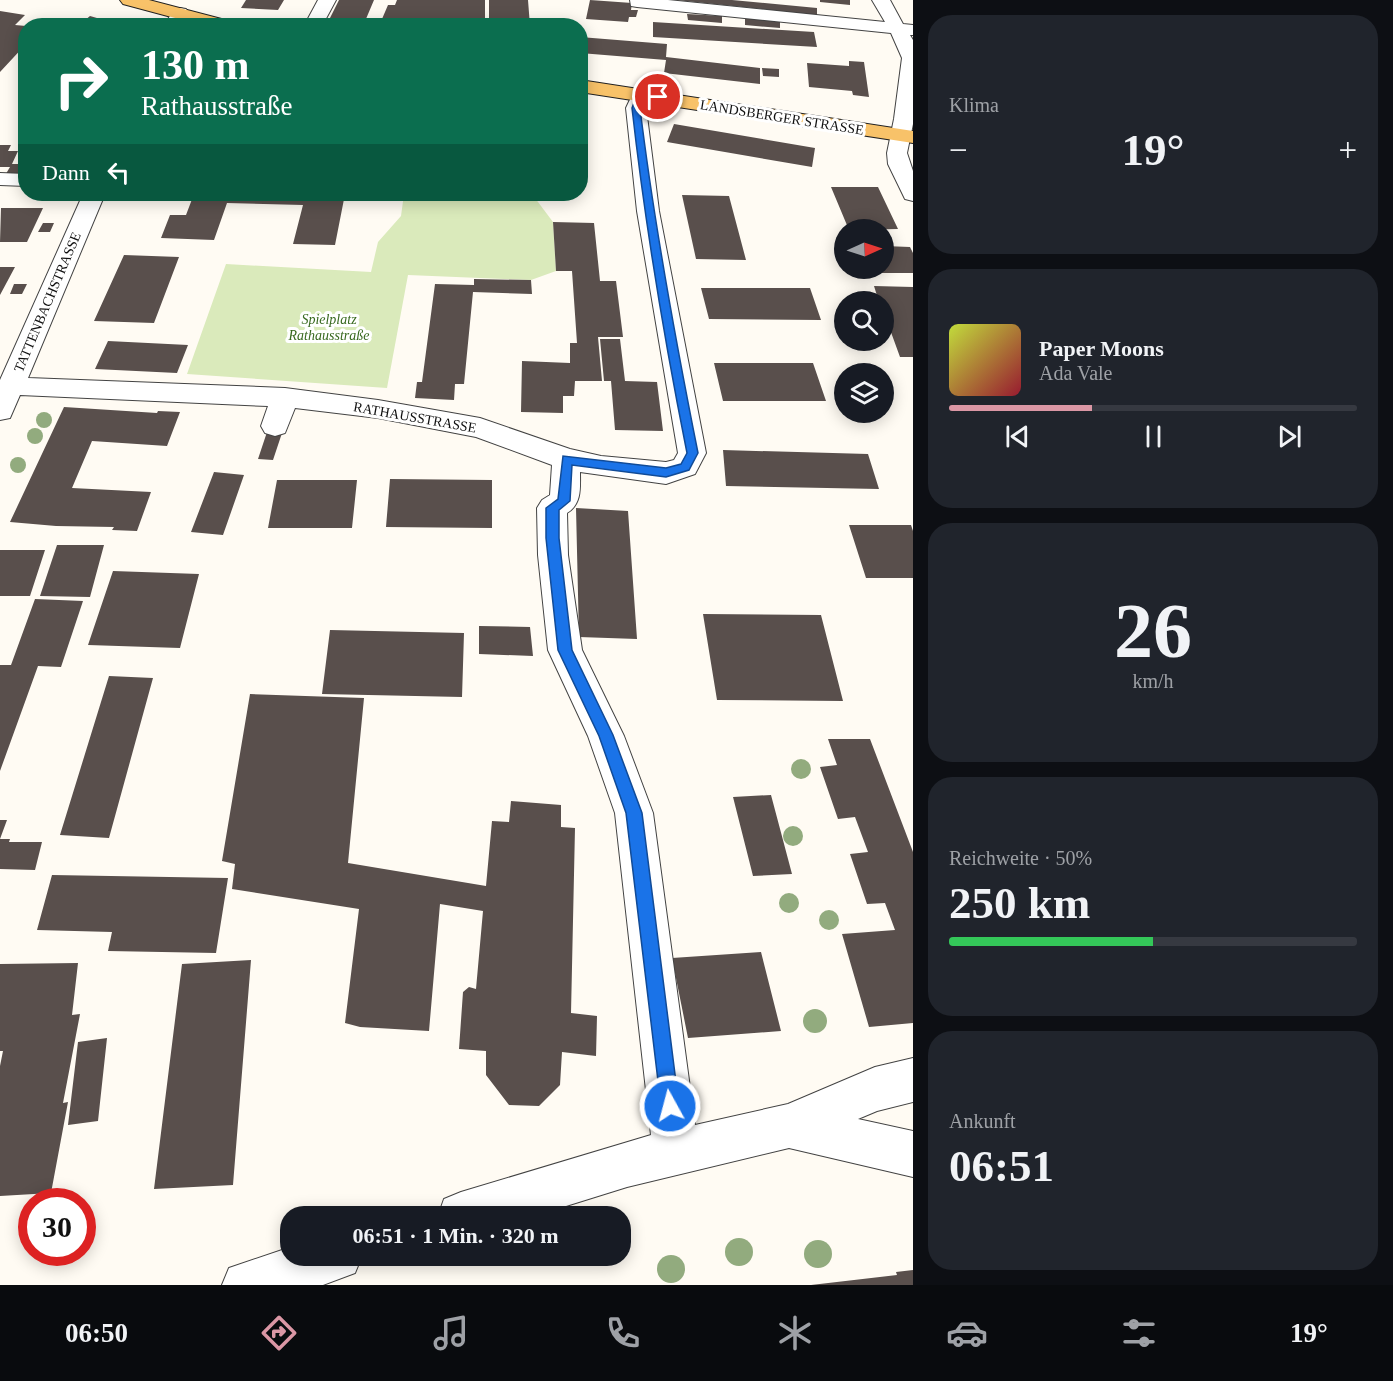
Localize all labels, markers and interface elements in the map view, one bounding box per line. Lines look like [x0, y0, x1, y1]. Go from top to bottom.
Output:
icon: right [42, 42, 120, 120]
text: 130 m [141, 42, 250, 88]
pin [632, 71, 683, 122]
icon: arrive [641, 80, 674, 113]
text: Rathausstraße [141, 91, 292, 121]
text: Klima [949, 94, 999, 116]
street label: LANDSBERGER STRASSE [699, 97, 865, 138]
text: 19° [1122, 125, 1185, 175]
text: − [949, 132, 968, 168]
text: + [1338, 132, 1357, 168]
icon: left [102, 156, 135, 189]
text: Dann [42, 160, 90, 185]
north arrow [834, 219, 894, 279]
map controls [834, 219, 894, 423]
street label: TATTENBACHSTRASSE [11, 230, 84, 374]
button: search [834, 291, 894, 351]
park label: Spielplatz Rathausstraße [288, 312, 369, 343]
text: Paper Moons [1039, 336, 1164, 361]
text: Ada Vale [1039, 362, 1113, 384]
button: layers [834, 363, 894, 423]
street label: RATHAUSSTRASSE [352, 399, 478, 436]
icon: previous [1001, 420, 1034, 453]
icon: pause [1137, 420, 1170, 453]
icon: next [1273, 420, 1306, 453]
text: 26 [1114, 587, 1192, 674]
text: km/h [1132, 670, 1174, 692]
text: Reichweite · 50% [949, 847, 1092, 869]
text: 250 km [949, 878, 1090, 928]
position arrow [638, 1074, 702, 1138]
text: Ankunft [949, 1110, 1016, 1132]
text: 06:51 [949, 1141, 1054, 1191]
speed limit sign: 30 [18, 1188, 96, 1266]
text: 06:51 · 1 Min. · 320 m [353, 1223, 558, 1248]
icon: directions [258, 1312, 300, 1354]
icon: music [430, 1312, 472, 1354]
icon: phone [602, 1312, 644, 1354]
icon: climate [774, 1312, 816, 1354]
icon: car [946, 1312, 988, 1354]
icon: filters [1118, 1312, 1160, 1354]
text: 06:50 [65, 1318, 128, 1348]
text: 19° [1290, 1318, 1328, 1348]

